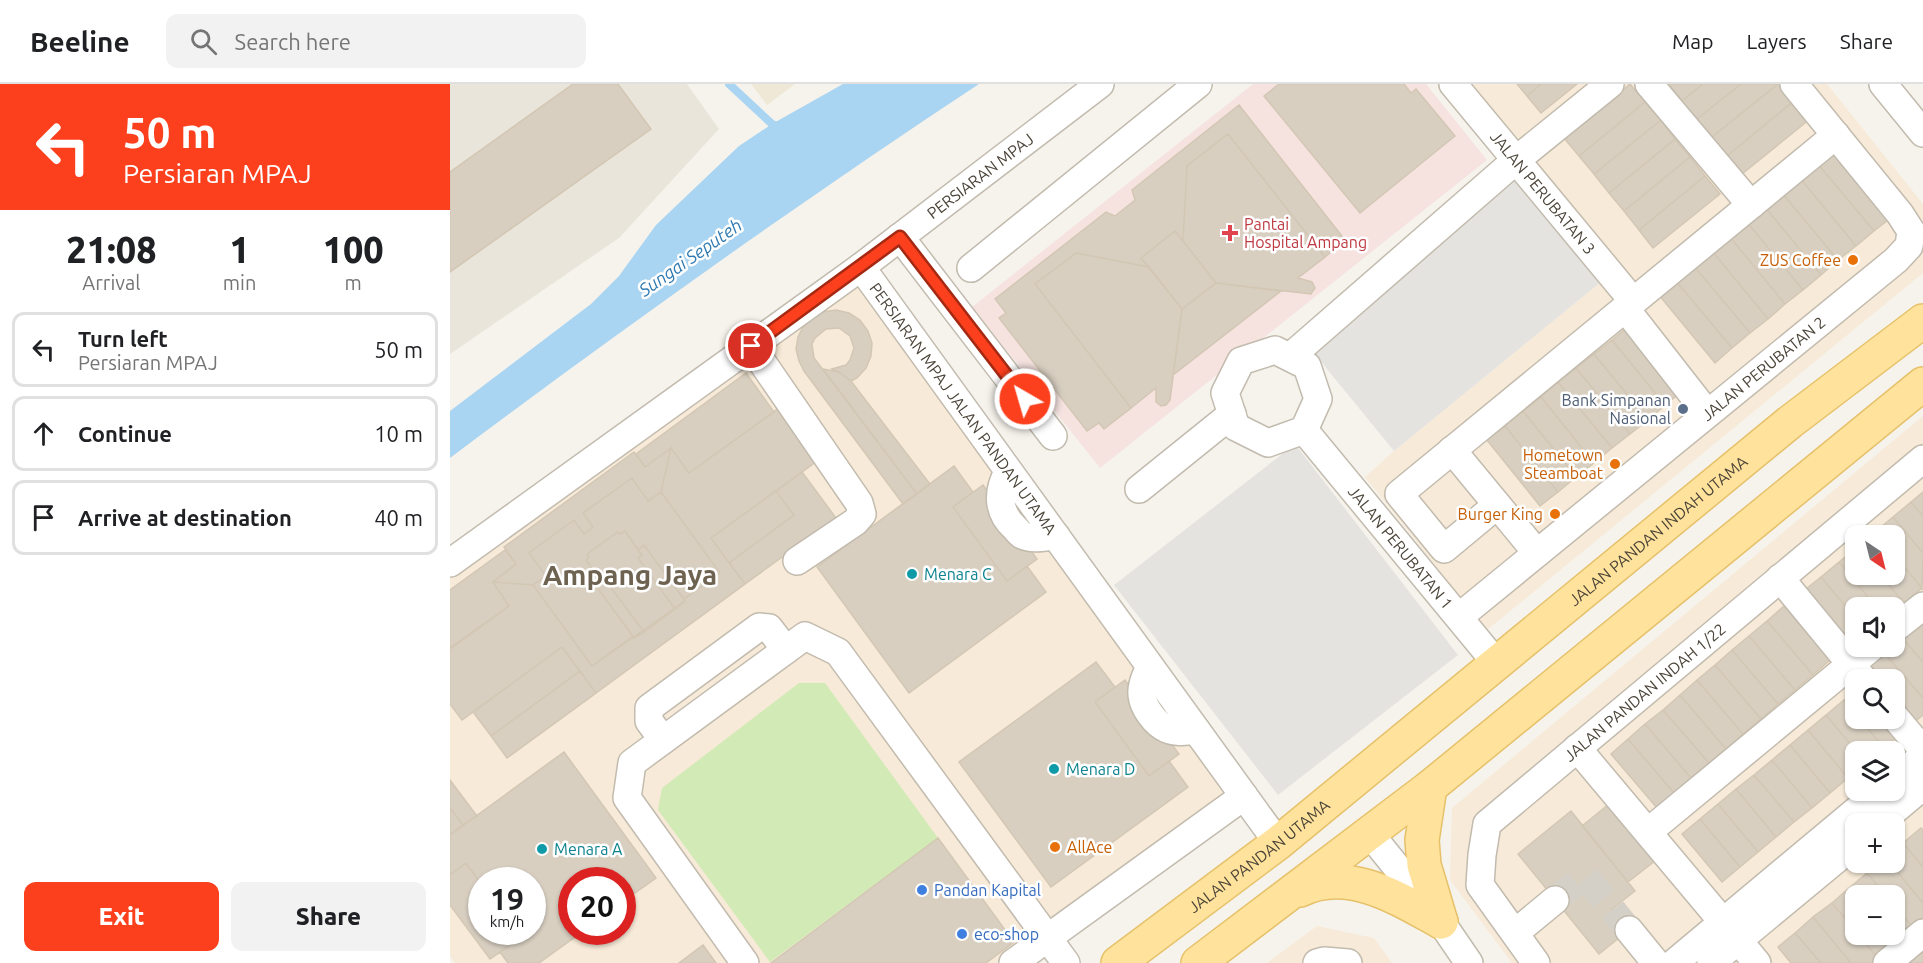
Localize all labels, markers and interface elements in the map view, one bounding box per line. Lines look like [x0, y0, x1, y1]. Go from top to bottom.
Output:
search box [166, 14, 586, 68]
icon: search [187, 25, 220, 58]
text: Beeline [30, 26, 130, 57]
text: Search here [235, 29, 351, 54]
text: Map [1672, 29, 1713, 53]
text: Layers [1746, 29, 1807, 53]
text: Share [1840, 29, 1893, 53]
icon: left [24, 108, 102, 186]
text: 50 m [123, 109, 217, 156]
street label: JALAN PERUBATAN 3 [1487, 127, 1599, 258]
street label: PERSIARAN MPAJ [923, 129, 1037, 222]
text: Persiaran MPAJ [123, 158, 312, 188]
water label: Sungai Seputeh [634, 214, 745, 300]
place label: Pantai Hospital Ampang [1244, 215, 1367, 251]
marker: Pantai Hospital Ampang [1221, 224, 1239, 242]
text: 21:08 [66, 229, 156, 270]
text: 1 [229, 229, 250, 270]
text: 100 [323, 229, 384, 270]
place label: ZUS Coffee [1760, 251, 1841, 269]
marker: ZUS Coffee [1846, 253, 1860, 267]
text: Arrival [82, 271, 141, 294]
text: min [223, 271, 256, 294]
text: m [345, 271, 362, 294]
street label: PERSIARAN MPAJ JALAN PANDAN UTAMA [866, 279, 1061, 538]
street label: JALAN PERUBATAN 2 [1698, 313, 1829, 424]
pin [725, 320, 776, 371]
text: Turn left [78, 326, 168, 351]
icon: arrive [734, 329, 767, 362]
icon: left [27, 333, 60, 366]
text: 50 m [374, 337, 423, 362]
text: Persiaran MPAJ [78, 351, 218, 374]
position arrow [993, 367, 1057, 431]
place label: Bank Simpanan Nasional [1562, 391, 1671, 427]
marker: Bank Simpanan Nasional [1676, 402, 1690, 416]
icon: ahead [27, 417, 60, 450]
text: Continue [78, 421, 172, 446]
text: 10 m [374, 421, 423, 446]
place label: Hometown Steamboat [1523, 446, 1604, 482]
street label: JALAN PANDAN INDAH UTAMA [1565, 452, 1751, 609]
marker: Hometown Steamboat [1608, 457, 1622, 471]
street label: JALAN PERUBATAN 1 [1345, 482, 1457, 612]
icon: arrive [27, 501, 60, 534]
text: Arrive at destination [78, 505, 292, 530]
text: 40 m [374, 505, 423, 530]
place label: Burger King [1458, 505, 1543, 523]
marker: Burger King [1548, 507, 1562, 521]
north arrow [1845, 525, 1905, 585]
map controls [1845, 525, 1905, 945]
district label: Ampang Jaya [543, 559, 717, 590]
place label: Menara C [924, 565, 992, 583]
marker: Menara C [905, 567, 919, 581]
button: sound [1845, 597, 1905, 657]
street label: JALAN PANDAN INDAH 1/22 [1560, 619, 1729, 765]
button: search [1845, 669, 1905, 729]
button: layers [1845, 741, 1905, 801]
place label: Menara D [1066, 760, 1135, 778]
marker: Menara D [1047, 762, 1061, 776]
street label: JALAN PANDAN UTAMA [1185, 795, 1333, 916]
button: + [1845, 813, 1905, 873]
place label: AllAce [1067, 838, 1112, 856]
place label: Menara A [554, 840, 623, 858]
marker: AllAce [1048, 840, 1062, 854]
marker: Menara A [535, 842, 549, 856]
speed limit sign: 20 [558, 867, 636, 945]
place label: Pandan Kapital [934, 881, 1041, 899]
button: Exit [24, 882, 219, 951]
button: Share [231, 882, 426, 951]
text: 19 [490, 882, 524, 916]
marker: Pandan Kapital [915, 883, 929, 897]
button: − [1845, 885, 1905, 945]
text: km/h [490, 913, 524, 930]
place label: eco-shop [974, 925, 1039, 943]
marker: eco-shop [955, 927, 969, 941]

